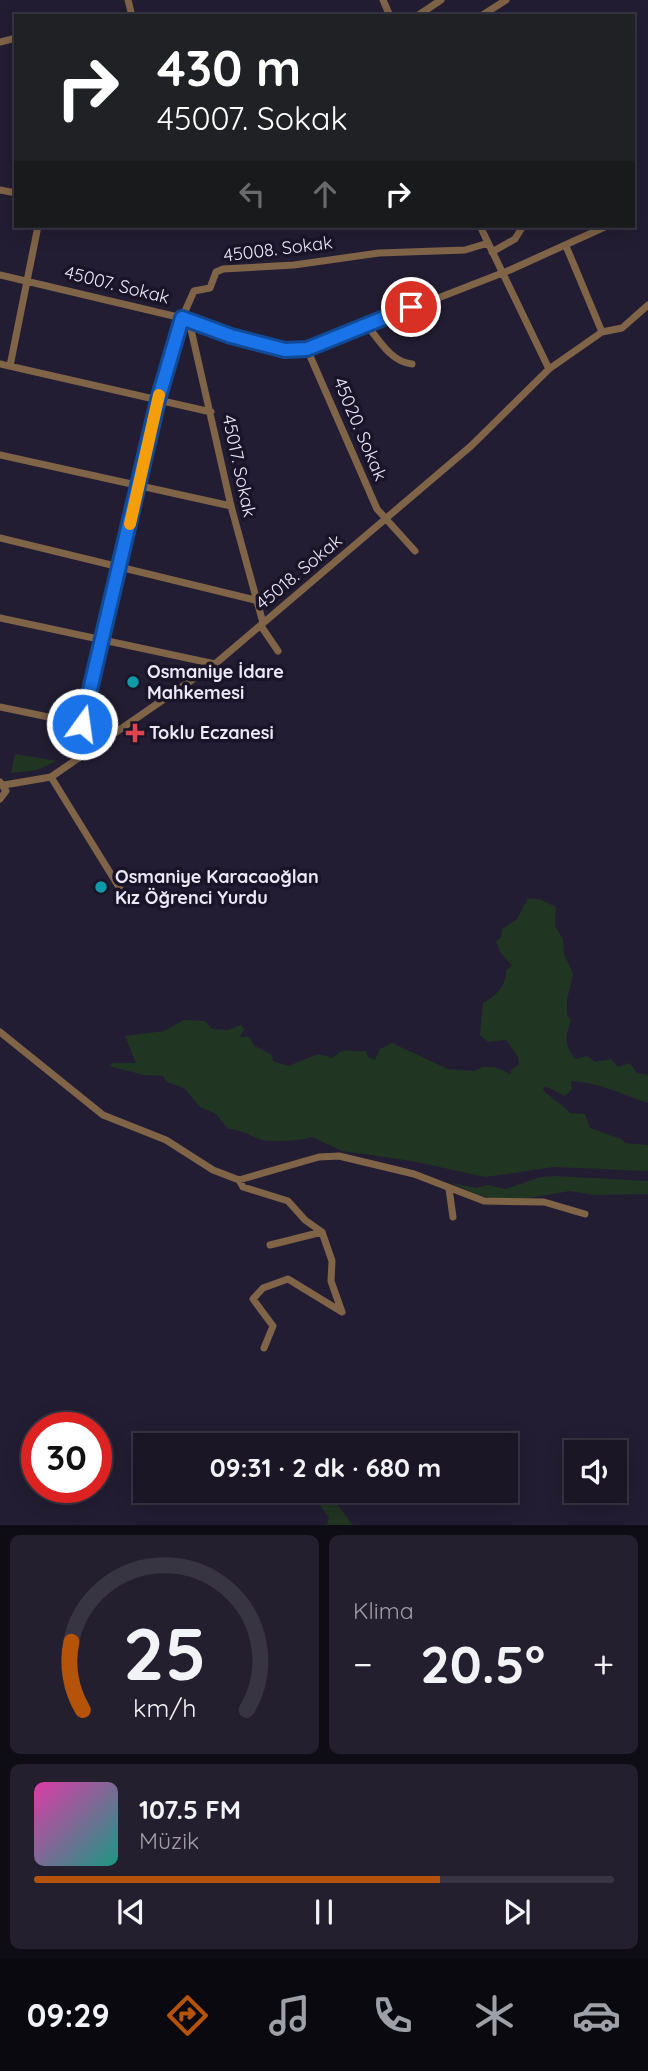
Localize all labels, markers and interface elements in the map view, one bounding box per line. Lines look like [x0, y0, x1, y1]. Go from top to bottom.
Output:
text: 430 m [157, 37, 301, 98]
icon: right [42, 42, 133, 133]
text: 45007. Sokak [157, 98, 348, 138]
icon: left [233, 175, 271, 213]
icon: ahead [306, 175, 344, 213]
icon: right [379, 175, 417, 213]
street label: 45008. Sokak [222, 230, 334, 267]
street label: 45007. Sokak [62, 260, 172, 309]
pin [381, 277, 441, 337]
icon: arrive [392, 288, 430, 326]
street label: 45020. Sokak [328, 374, 393, 484]
street label: 45017. Sokak [217, 413, 262, 519]
street label: 45018. Sokak [251, 529, 347, 614]
place label: Osmaniye İdare Mahkemesi [147, 660, 284, 704]
marker: Osmaniye İdare Mahkemesi [125, 674, 141, 690]
position arrow [45, 687, 119, 761]
place label: Toklu Eczanesi [149, 721, 274, 744]
marker: Toklu Eczanesi [127, 725, 143, 741]
place label: Osmaniye Karacaoğlan Kız Öğrenci Yurdu [115, 865, 319, 909]
marker: Osmaniye Karacaoğlan Kız Öğrenci Yurdu [93, 879, 109, 895]
speed limit sign: 30 [21, 1412, 112, 1503]
map controls [564, 1440, 627, 1503]
button: sound [564, 1440, 627, 1503]
text: 09:31 · 2 dk · 680 m [210, 1451, 441, 1484]
text: Klima [353, 1596, 414, 1625]
text: 25 [123, 1608, 206, 1699]
text: 20.5° [420, 1631, 545, 1696]
text: − [353, 1640, 373, 1688]
text: + [593, 1640, 614, 1688]
text: km/h [133, 1692, 196, 1723]
text: 107.5 FM [139, 1793, 241, 1826]
text: Müzik [139, 1826, 199, 1855]
icon: previous [112, 1893, 150, 1931]
icon: pause [305, 1893, 343, 1931]
icon: next [498, 1893, 536, 1931]
icon: directions [163, 1991, 212, 2040]
icon: music [265, 1991, 314, 2040]
icon: phone [368, 1991, 417, 2040]
icon: climate [470, 1991, 519, 2040]
icon: car [572, 1991, 621, 2040]
text: 09:29 [27, 1995, 110, 2035]

